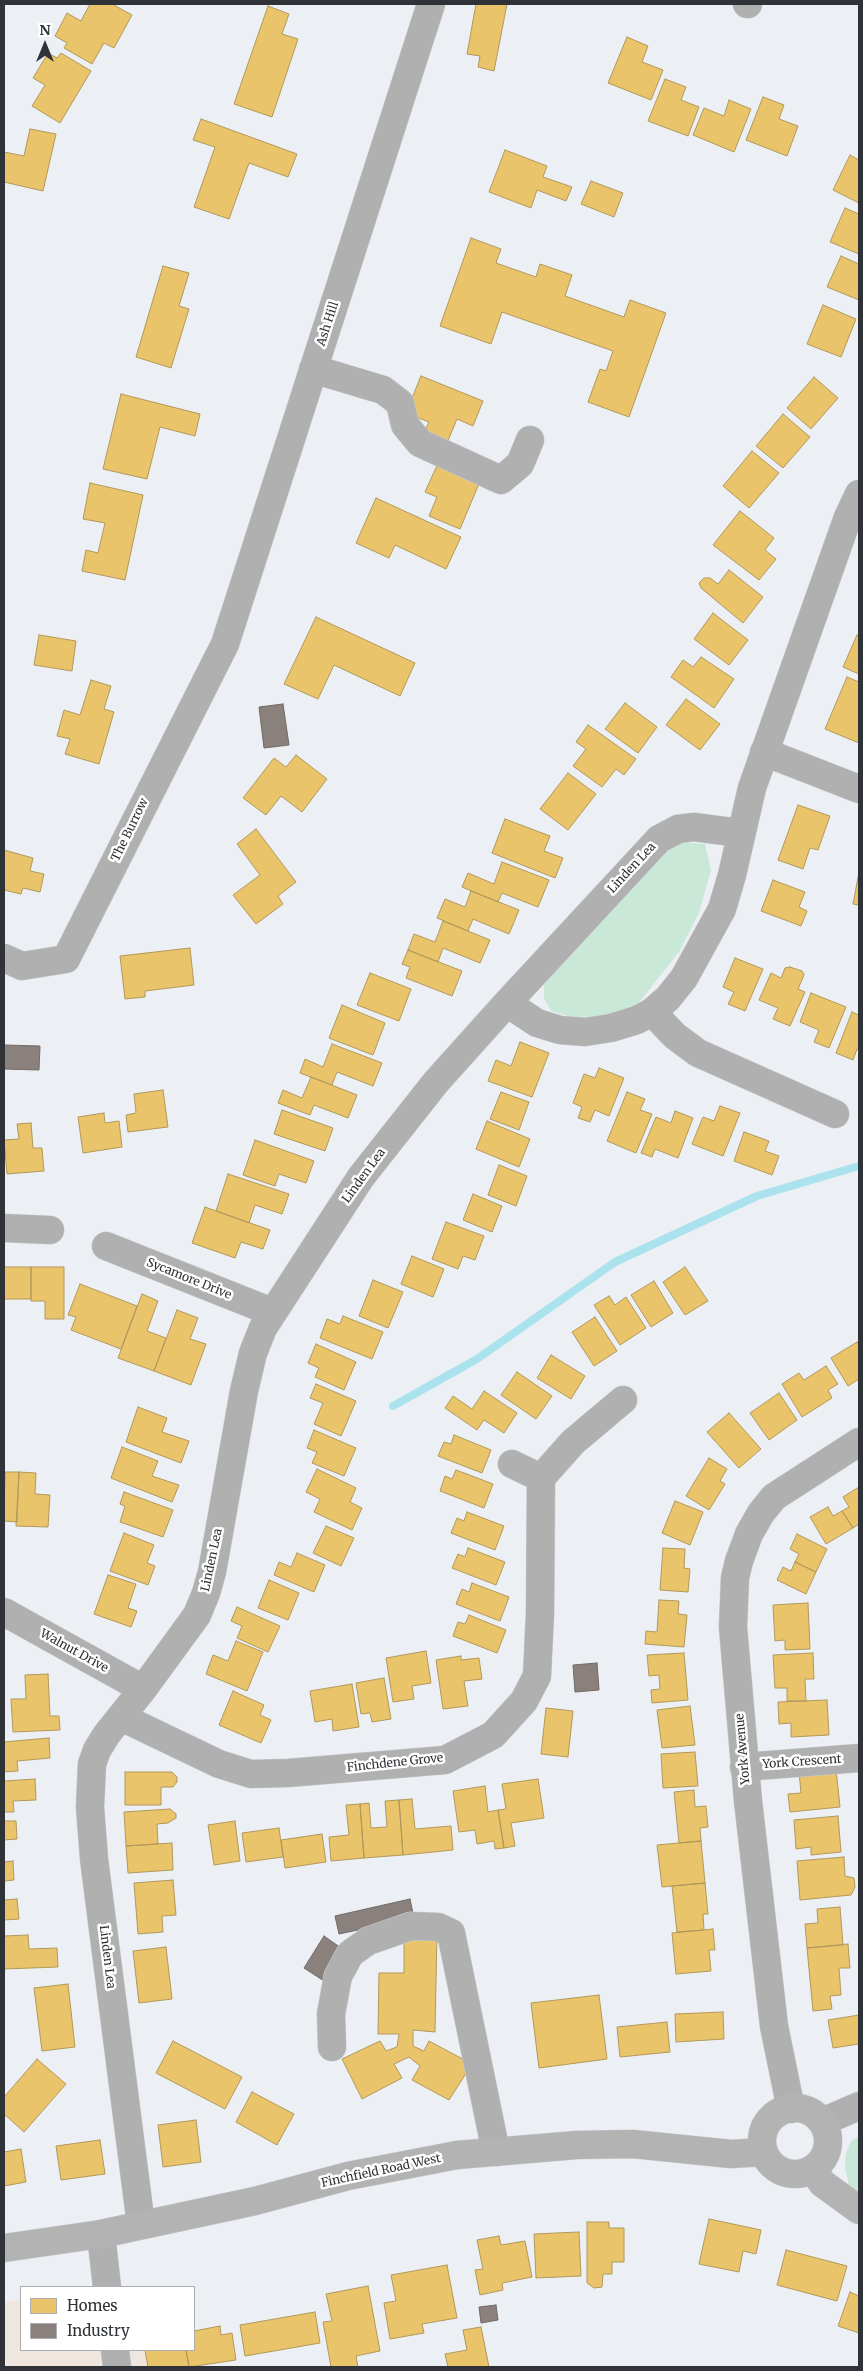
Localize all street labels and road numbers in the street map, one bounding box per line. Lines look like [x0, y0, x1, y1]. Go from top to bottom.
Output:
street label: Ash Hill [314, 300, 342, 348]
street label: The Burrow [109, 796, 151, 864]
street label: Linden Lea [605, 840, 659, 896]
street label: Linden Lea [339, 1146, 389, 1206]
street label: Sycamore Drive [144, 1255, 234, 1303]
street label: Linden Lea [198, 1527, 226, 1593]
street label: Walnut Drive [37, 1626, 111, 1676]
street label: York Avenue [733, 1713, 753, 1785]
street label: Finchdene Grove [346, 1751, 444, 1775]
street label: York Crescent [762, 1752, 842, 1772]
street label: Linden Lea [96, 1924, 118, 1990]
street label: Finchfield Road West [320, 2151, 442, 2191]

